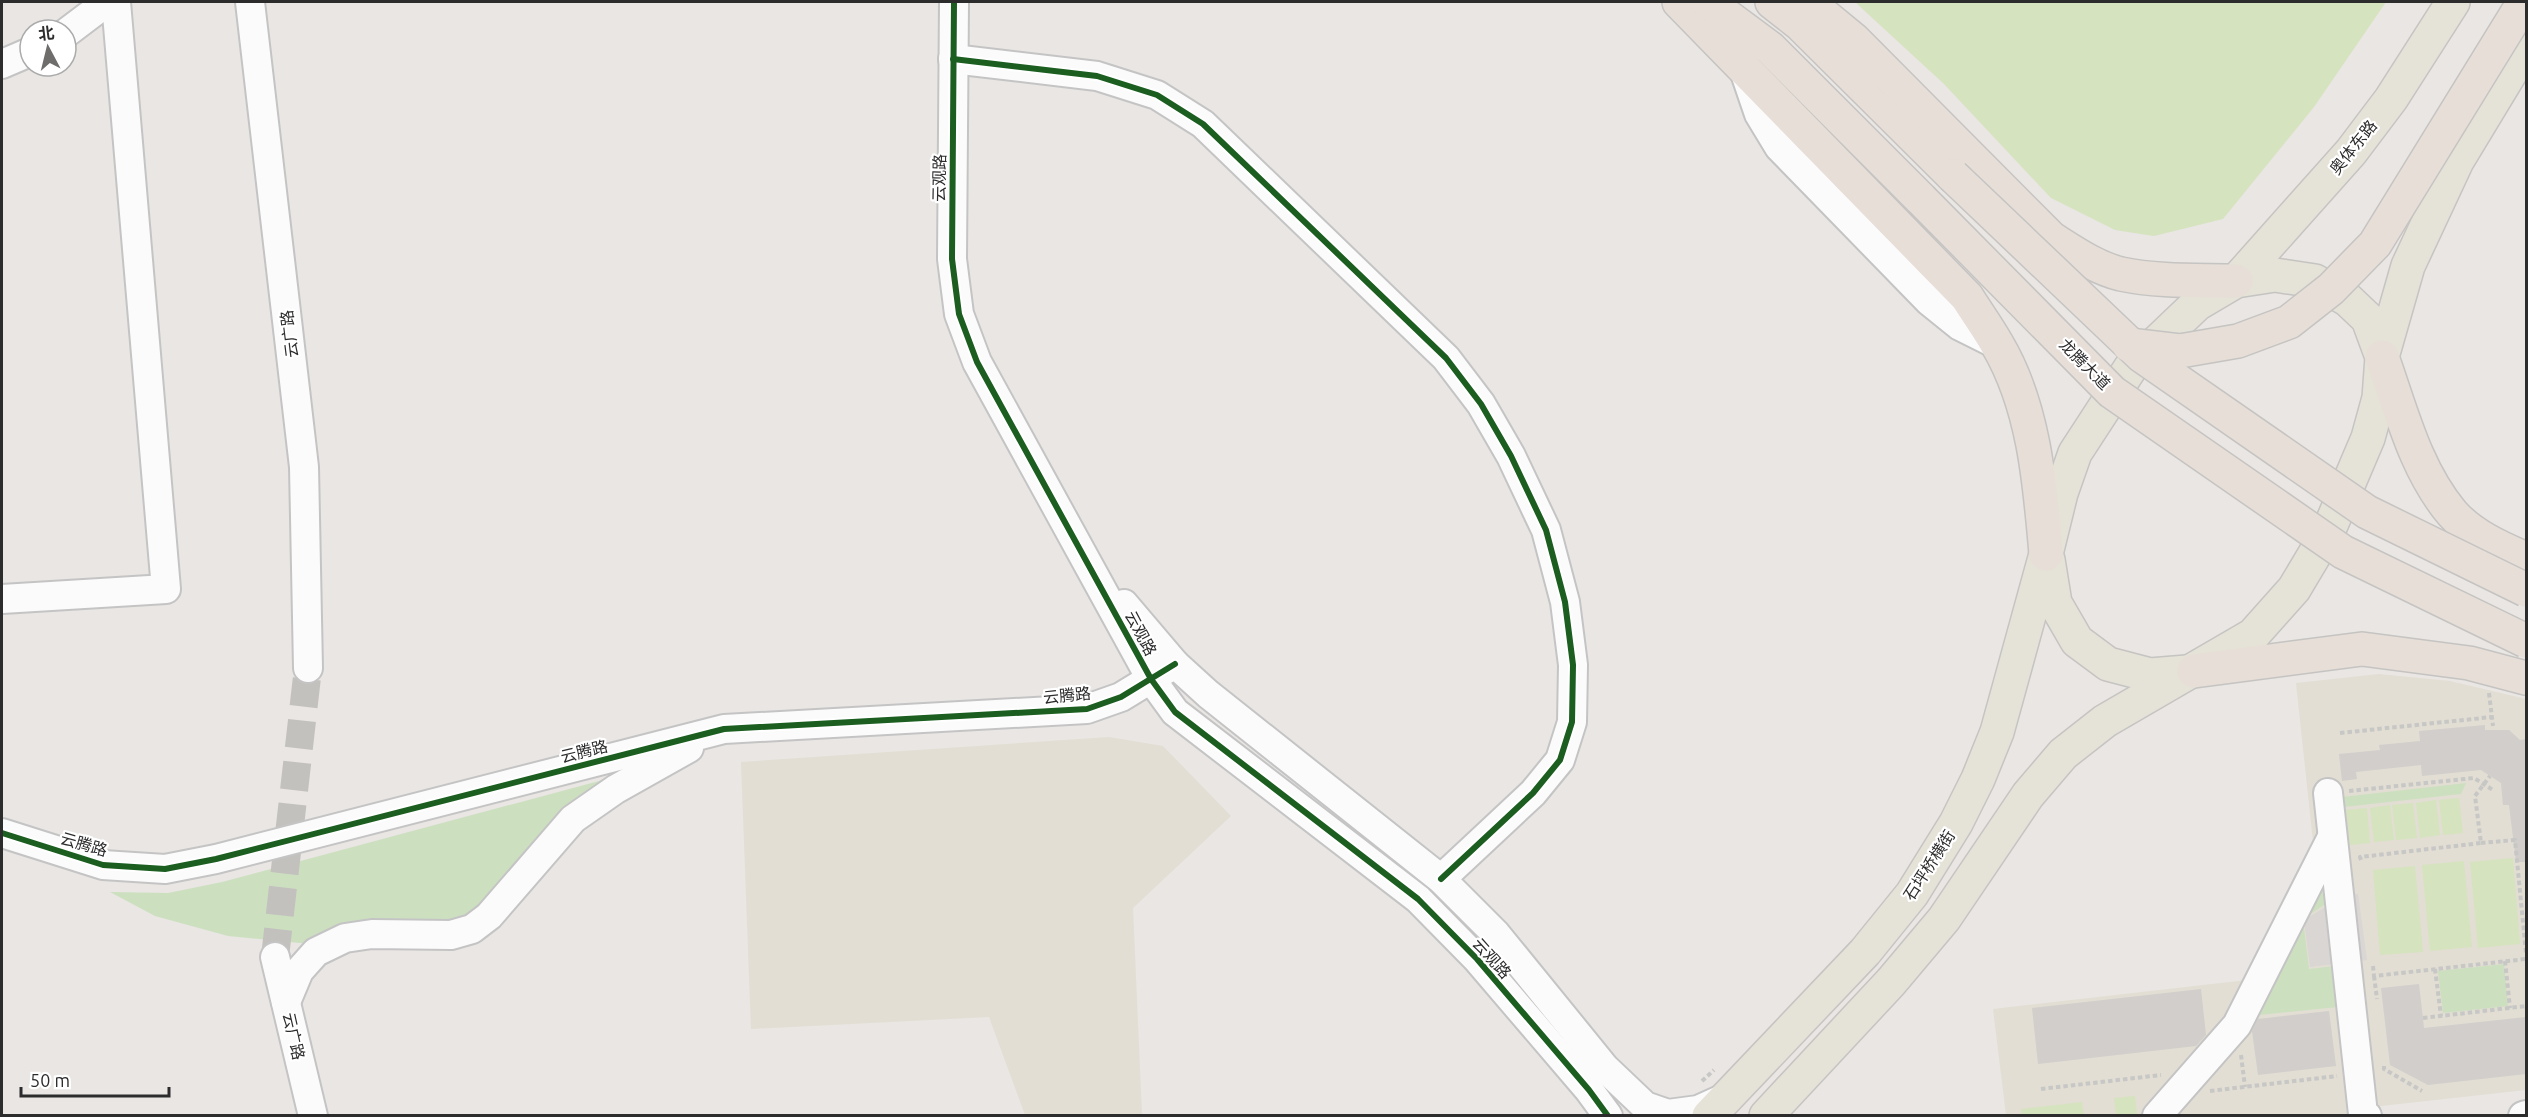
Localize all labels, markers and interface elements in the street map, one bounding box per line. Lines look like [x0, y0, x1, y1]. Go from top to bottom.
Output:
north arrow [18, 18, 78, 78]
text: 北 [37, 23, 55, 43]
street label: 奥体东路 [2326, 116, 2380, 178]
street label: 云观路 [930, 154, 948, 202]
street label: 云广路 [277, 309, 301, 359]
street label: 龙腾大道 [2056, 335, 2114, 393]
street label: 云观路 [1122, 608, 1160, 658]
street label: 云腾路 [1042, 684, 1092, 706]
street label: 云腾路 [559, 736, 609, 766]
street label: 石坪桥横街 [1900, 827, 1958, 903]
street label: 云腾路 [58, 829, 110, 859]
street label: 云观路 [1469, 934, 1515, 982]
street label: 云广路 [280, 1011, 308, 1061]
scale bar [21, 1060, 170, 1098]
text: 50 m [30, 1070, 70, 1090]

